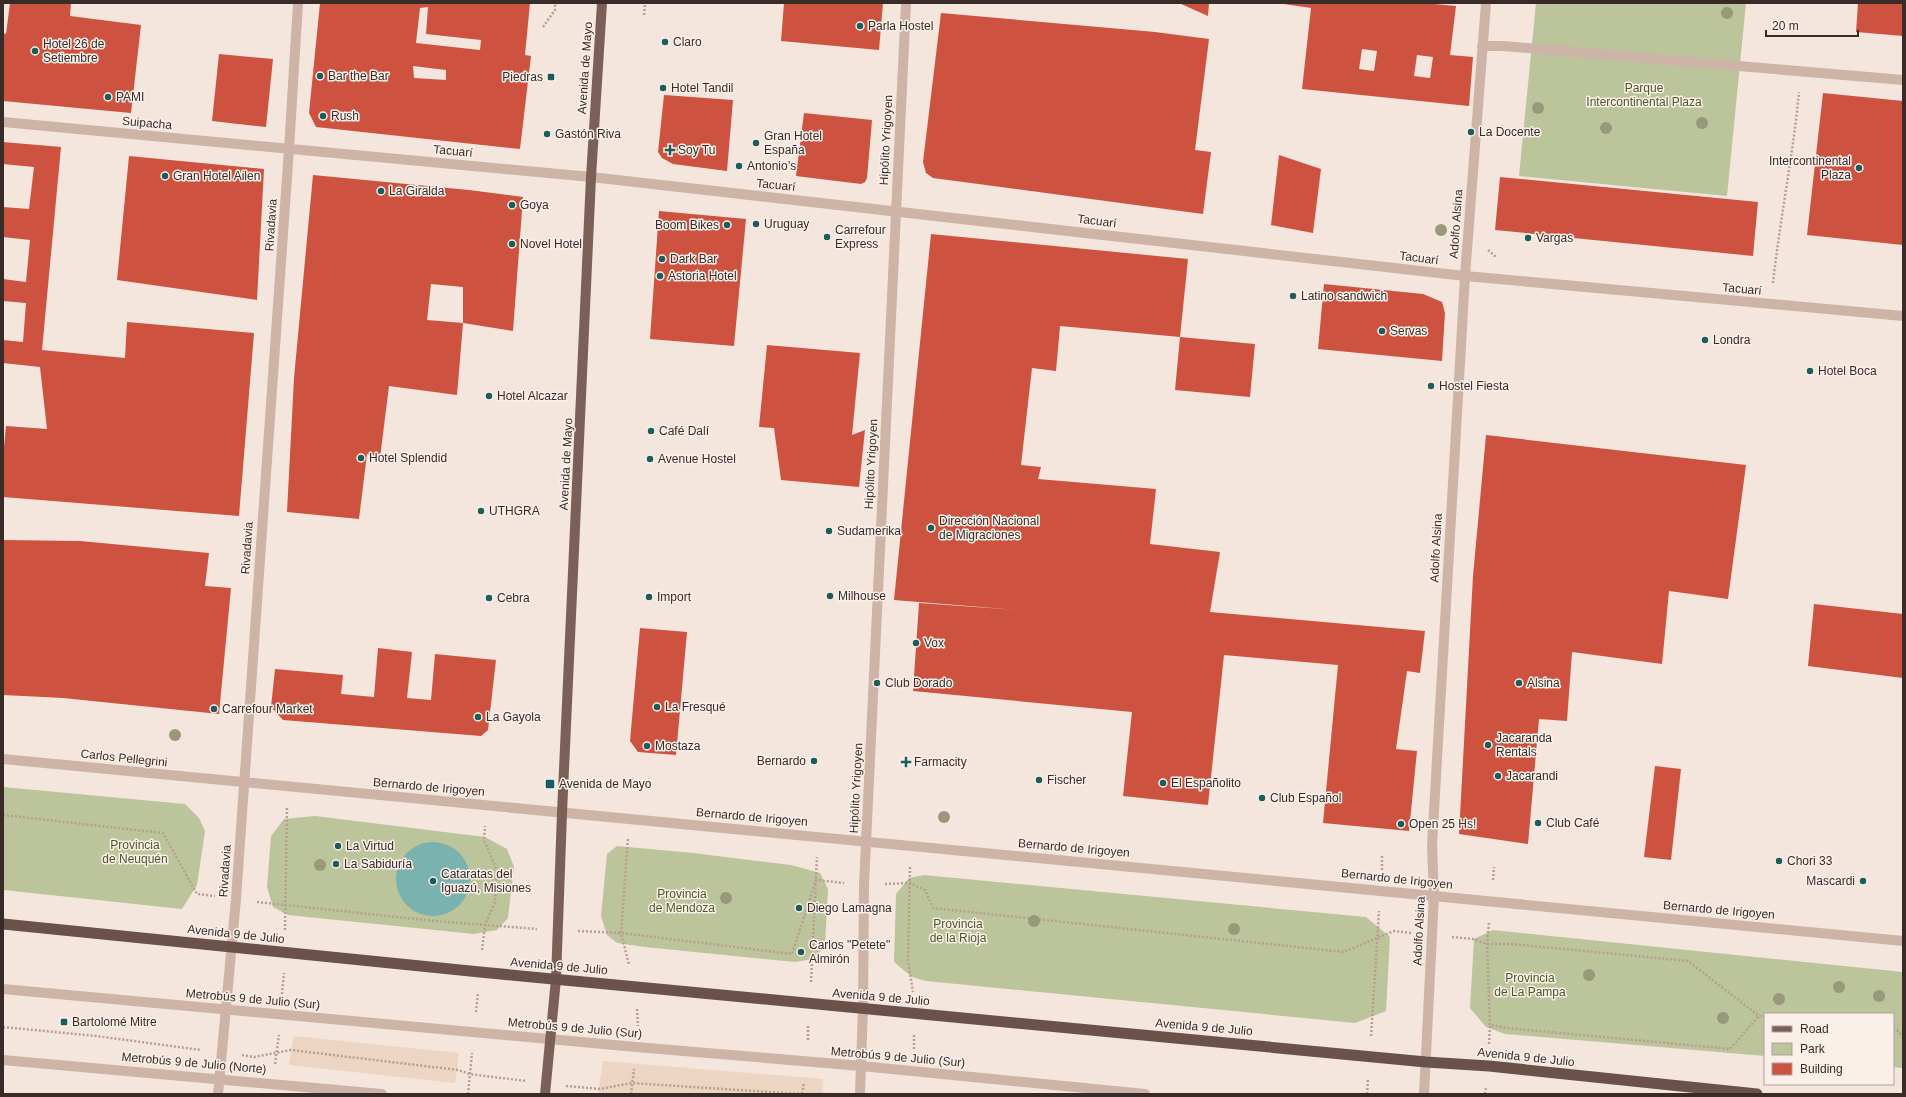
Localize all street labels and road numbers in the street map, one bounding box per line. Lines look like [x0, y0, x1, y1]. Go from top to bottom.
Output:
street label: Avenida de Mayo [575, 21, 595, 115]
street label: Hipólito Yrigoyen [877, 94, 895, 186]
street label: Suipacha [121, 114, 173, 132]
street label: Tacuarí [433, 142, 474, 160]
street label: Tacuarí [756, 176, 797, 194]
street label: Adolfo Alsina [1447, 189, 1465, 259]
street label: Rivadavia [262, 198, 280, 252]
street label: Tacuarí [1077, 212, 1118, 230]
street label: Tacuarí [1399, 249, 1440, 267]
street label: Tacuarí [1722, 280, 1763, 298]
street label: Avenida de Mayo [557, 417, 575, 511]
street label: Hipólito Yrigoyen [862, 418, 880, 510]
street label: Adolfo Alsina [1427, 513, 1445, 583]
street label: Rivadavia [238, 521, 256, 575]
street label: Hipólito Yrigoyen [847, 742, 865, 834]
street label: Carlos Pellegrini [80, 746, 168, 770]
street label: Bernardo de Irigoyen [373, 775, 485, 799]
street label: Bernardo de Irigoyen [696, 805, 808, 829]
street label: Bernardo de Irigoyen [1018, 836, 1130, 860]
street label: Rivadavia [216, 844, 234, 898]
street label: Bernardo de Irigoyen [1341, 866, 1453, 892]
street label: Adolfo Alsina [1410, 896, 1428, 966]
street label: Bernardo de Irigoyen [1663, 898, 1775, 922]
street label: Avenida 9 de Julio [187, 922, 286, 946]
street label: Avenida 9 de Julio [510, 955, 609, 977]
street label: Metrobús 9 de Julio (Sur) [185, 986, 321, 1012]
street label: Avenida 9 de Julio [832, 986, 931, 1008]
street label: Metrobús 9 de Julio (Sur) [507, 1015, 643, 1041]
street label: Avenida 9 de Julio [1155, 1016, 1254, 1038]
street label: Metrobús 9 de Julio (Sur) [830, 1044, 966, 1070]
street label: Avenida 9 de Julio [1477, 1045, 1576, 1069]
street label: Metrobús 9 de Julio (Norte) [121, 1050, 267, 1076]

